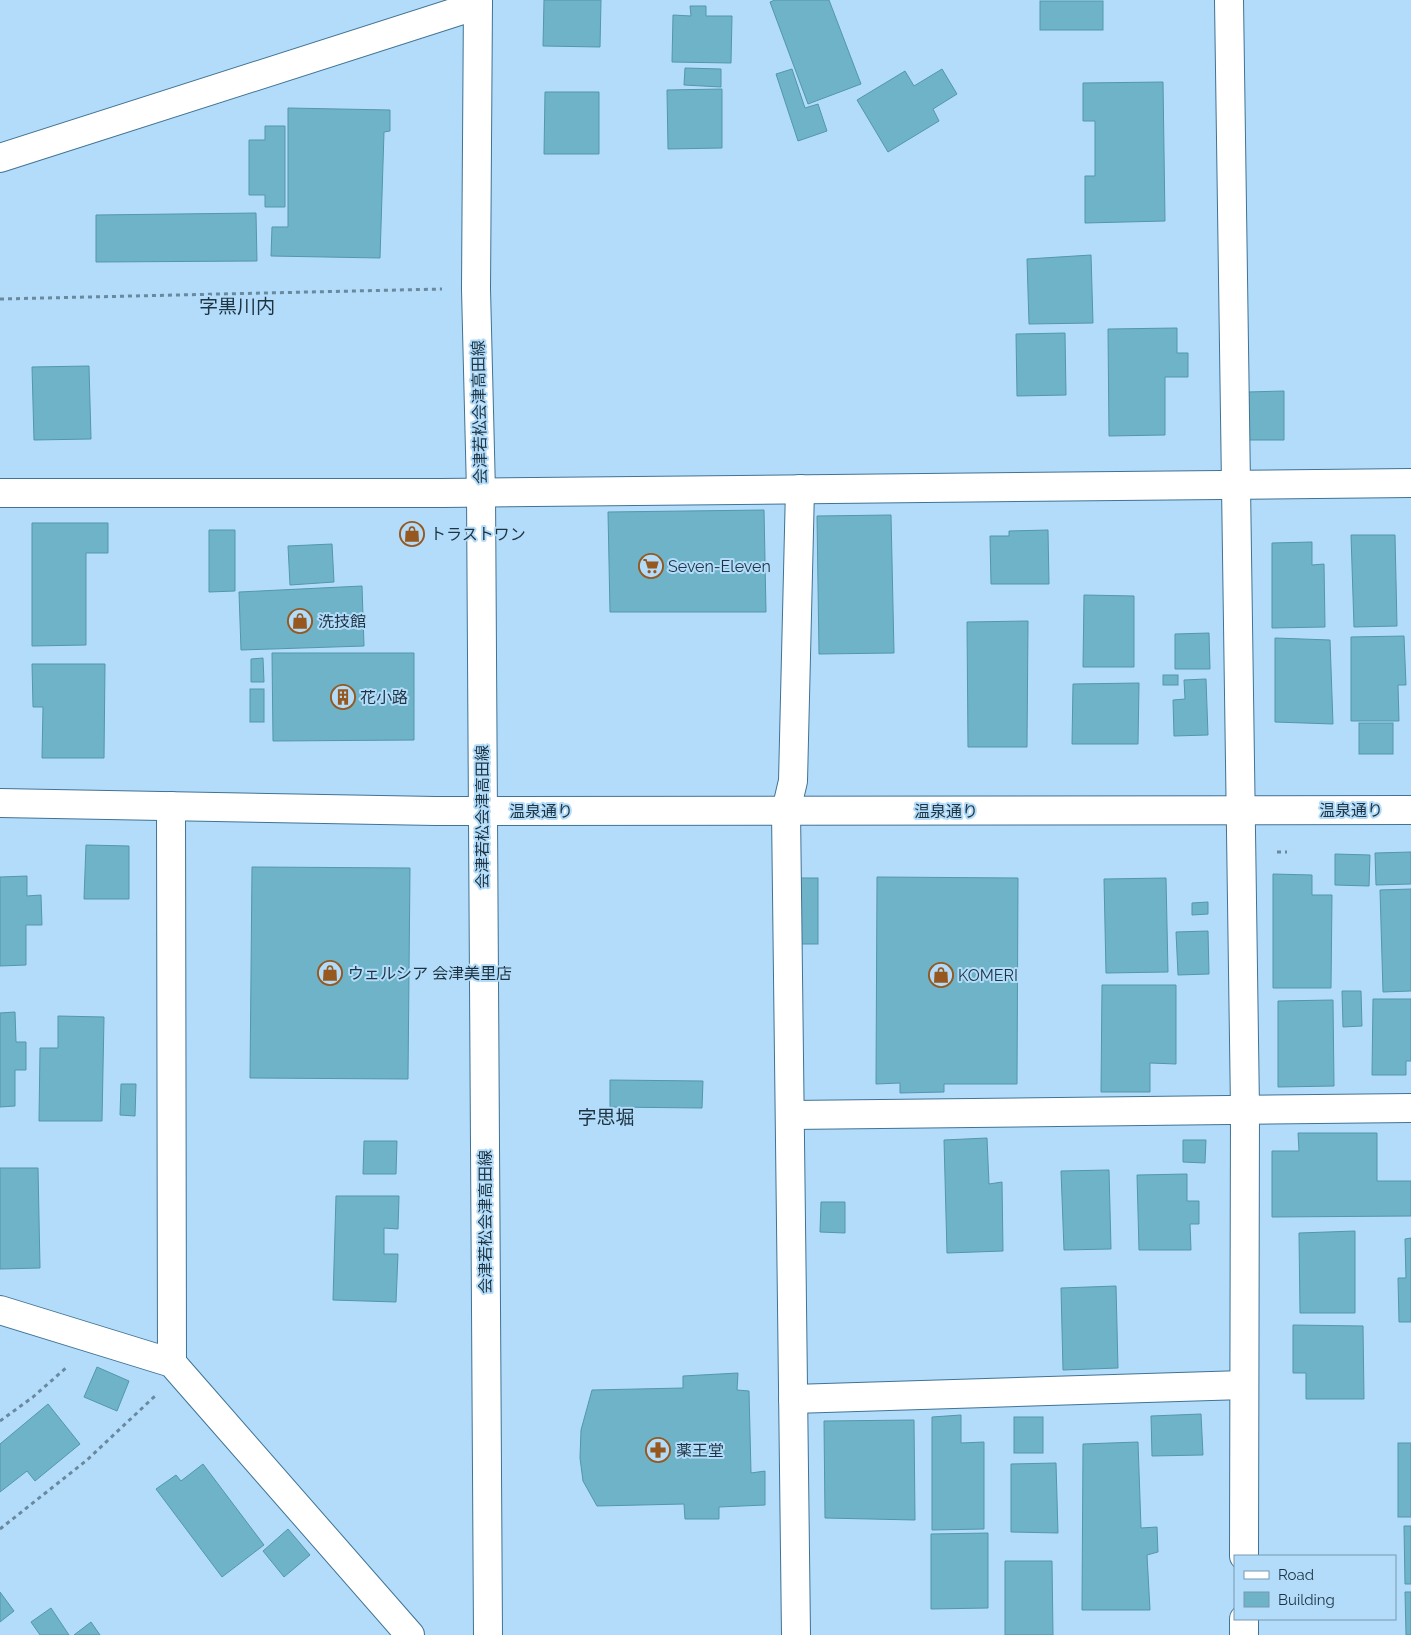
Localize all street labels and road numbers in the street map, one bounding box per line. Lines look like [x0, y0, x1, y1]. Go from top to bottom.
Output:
street label: 会津若松会津高田線 [469, 340, 490, 484]
street label: 会津若松会津高田線 [473, 745, 492, 889]
street label: 温泉通り [1319, 801, 1383, 820]
street label: 温泉通り [509, 802, 573, 821]
street label: 温泉通り [914, 802, 978, 821]
street label: 会津若松会津高田線 [476, 1150, 495, 1294]

